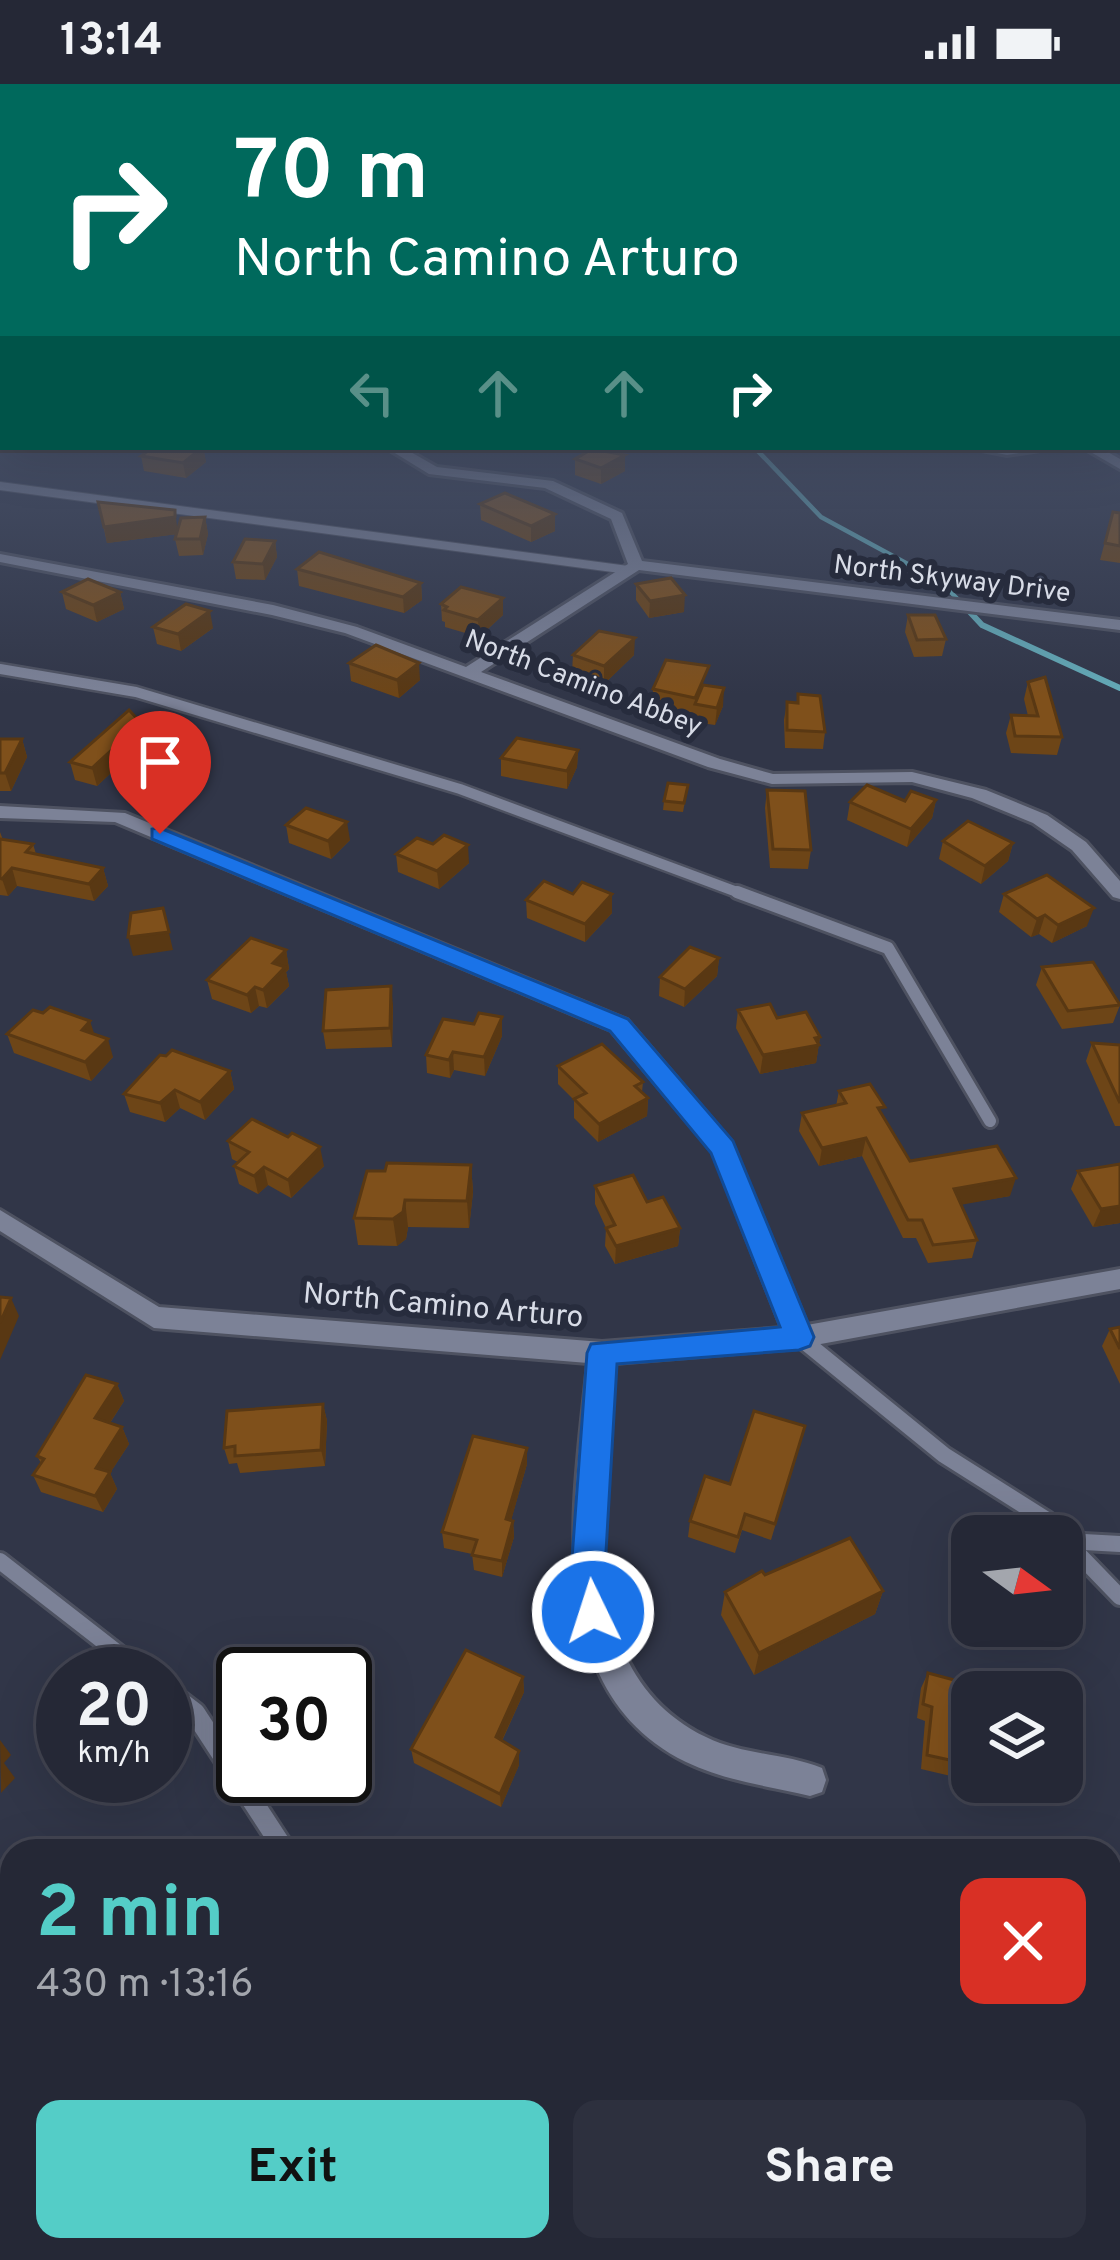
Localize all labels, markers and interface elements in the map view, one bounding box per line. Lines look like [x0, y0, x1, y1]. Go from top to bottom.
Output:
text: 13:14 [60, 14, 163, 71]
text: 70 m [234, 123, 429, 229]
icon: right [36, 132, 192, 288]
text: North Camino Arturo [234, 227, 740, 296]
icon: left [339, 360, 405, 426]
icon: ahead [465, 360, 531, 426]
icon: ahead [591, 360, 657, 426]
icon: right [717, 360, 783, 426]
street label: North Skyway Drive [832, 549, 1072, 611]
street label: North Camino Abbey [460, 623, 706, 745]
pin [109, 711, 211, 834]
icon: arrive [127, 729, 193, 795]
street label: North Camino Arturo [301, 1276, 585, 1338]
north arrow [951, 1515, 1083, 1647]
map controls [951, 1515, 1083, 1803]
position arrow [530, 1549, 656, 1675]
speed limit sign: 30 [216, 1647, 372, 1803]
button: layers [951, 1671, 1083, 1803]
text: 20 [76, 1672, 152, 1748]
text: km/h [78, 1736, 150, 1773]
text: 2 min [36, 1871, 224, 1963]
button: close [960, 1878, 1086, 2004]
text: 430 m · 13:16 [36, 1962, 254, 2011]
button: Exit [36, 2100, 549, 2238]
button: Share [573, 2100, 1086, 2238]

